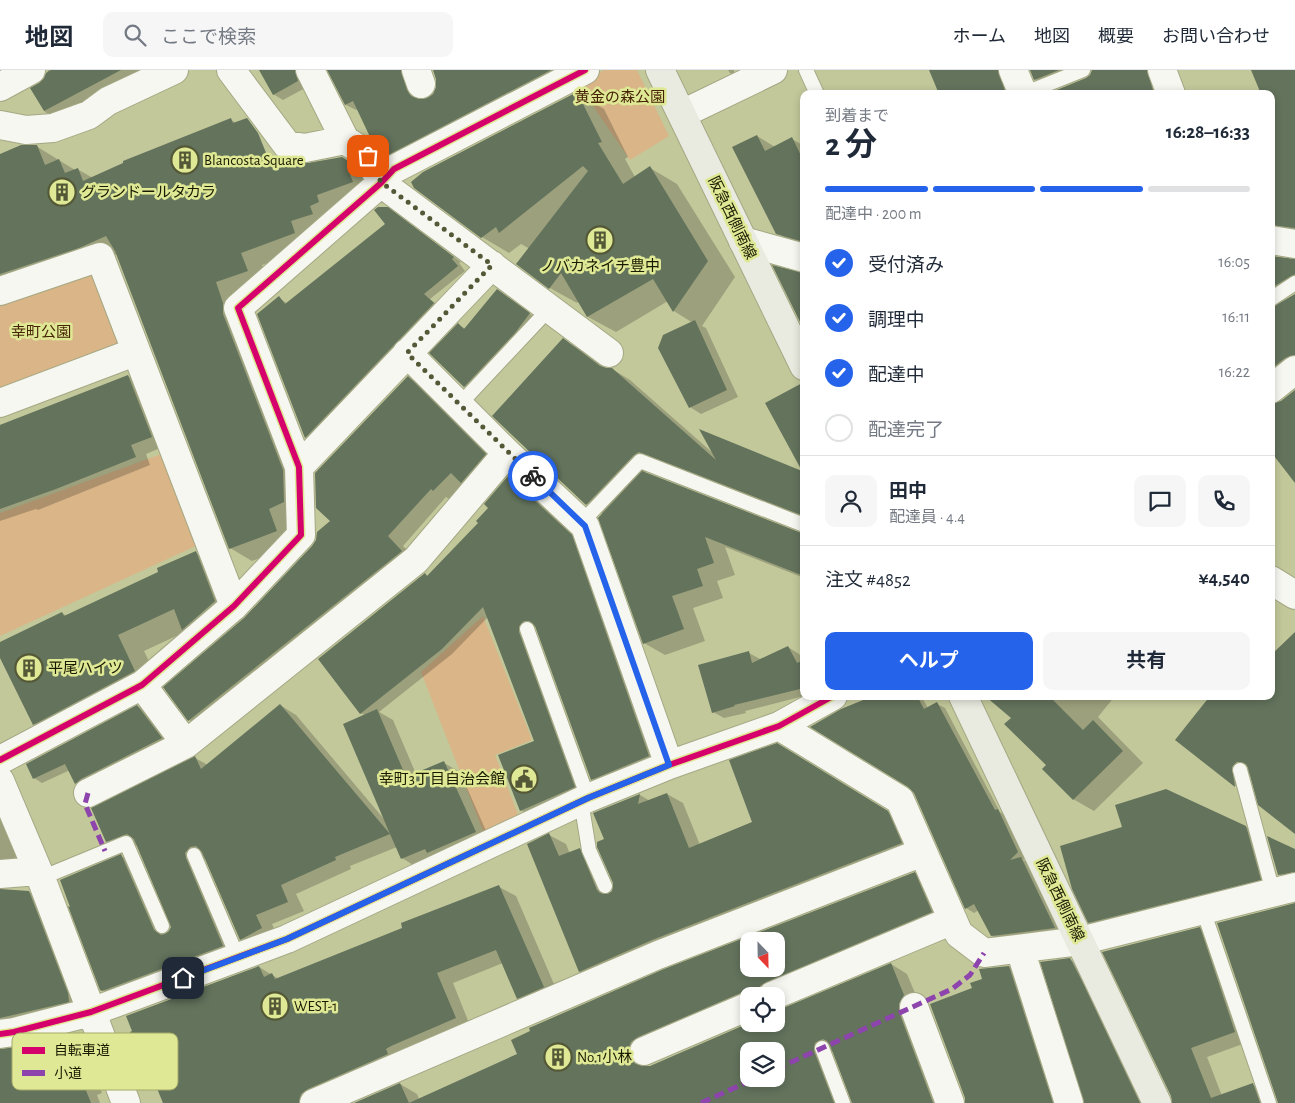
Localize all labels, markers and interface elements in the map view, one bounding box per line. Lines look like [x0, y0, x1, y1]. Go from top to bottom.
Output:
search box [103, 12, 453, 57]
icon: search [121, 21, 149, 49]
text: 地図 [25, 26, 73, 50]
text: ここで検索 [161, 28, 256, 47]
text: ホーム [953, 28, 1006, 46]
text: 地図 [1034, 28, 1070, 46]
text: 概要 [1098, 28, 1134, 46]
text: お問い合わせ [1162, 28, 1270, 46]
park label: 黄金の森公園 [575, 89, 665, 105]
text: 到着まで [825, 108, 889, 124]
text: 16:28–16:33 [1166, 123, 1250, 142]
text: 2 分 [825, 129, 877, 161]
pin [347, 135, 389, 177]
icon: bag [354, 142, 382, 170]
building icon: Blancosta Square [170, 145, 200, 175]
place label: Blancosta Square [204, 153, 304, 168]
street label: 阪急西側南線 [706, 173, 760, 262]
building icon: グランドールタカラ [47, 177, 77, 207]
place label: グランドールタカラ [81, 184, 216, 200]
text: 配達中 · 200 m [825, 206, 922, 222]
building icon: ノバカネイチ豊中 [585, 225, 615, 255]
icon: check [825, 249, 853, 277]
text: 16:05 [1218, 254, 1250, 270]
text: 受付済み [868, 256, 944, 275]
place label: ノバカネイチ豊中 [540, 258, 660, 274]
icon: check [825, 304, 853, 332]
text: 16:11 [1222, 309, 1250, 325]
text: 調理中 [868, 311, 925, 330]
park label: 幸町公園 [11, 324, 71, 340]
icon: check [825, 359, 853, 387]
text: 16:22 [1219, 364, 1250, 380]
text: 配達中 [868, 366, 925, 385]
text: 配達完了 [868, 421, 944, 440]
courier [508, 451, 558, 501]
icon: bike [519, 462, 547, 490]
button: person [825, 475, 877, 527]
button: chat [1134, 475, 1186, 527]
button: phone [1198, 475, 1250, 527]
text: 田中 [889, 482, 927, 501]
text: 配達員 · 4.4 [889, 509, 965, 525]
text: ¥4,540 [1198, 569, 1250, 588]
text: 注文 #4852 [825, 571, 911, 590]
button: ヘルプ [825, 632, 1033, 690]
button: 共有 [1043, 632, 1250, 690]
building icon: 平尾ハイツ [14, 653, 44, 683]
place label: 平尾ハイツ [48, 661, 123, 676]
public building icon: 幸町3丁目自治会館 [509, 764, 539, 794]
place label: 幸町3丁目自治会館 [379, 771, 505, 787]
street label: 阪急西側南線 [1034, 855, 1088, 944]
north arrow [740, 932, 785, 978]
map controls [740, 932, 785, 1087]
pin [162, 957, 204, 999]
icon: home [169, 964, 197, 992]
button: locate [740, 987, 785, 1032]
building icon: WEST-1 [260, 991, 290, 1021]
place label: WEST-1 [294, 999, 338, 1014]
legend [12, 1033, 178, 1090]
building icon: No.1小林 [543, 1042, 573, 1072]
button: layers [740, 1042, 785, 1087]
text: 自転車道 [54, 1043, 110, 1058]
place label: No.1小林 [577, 1049, 632, 1065]
text: 小道 [54, 1066, 82, 1081]

